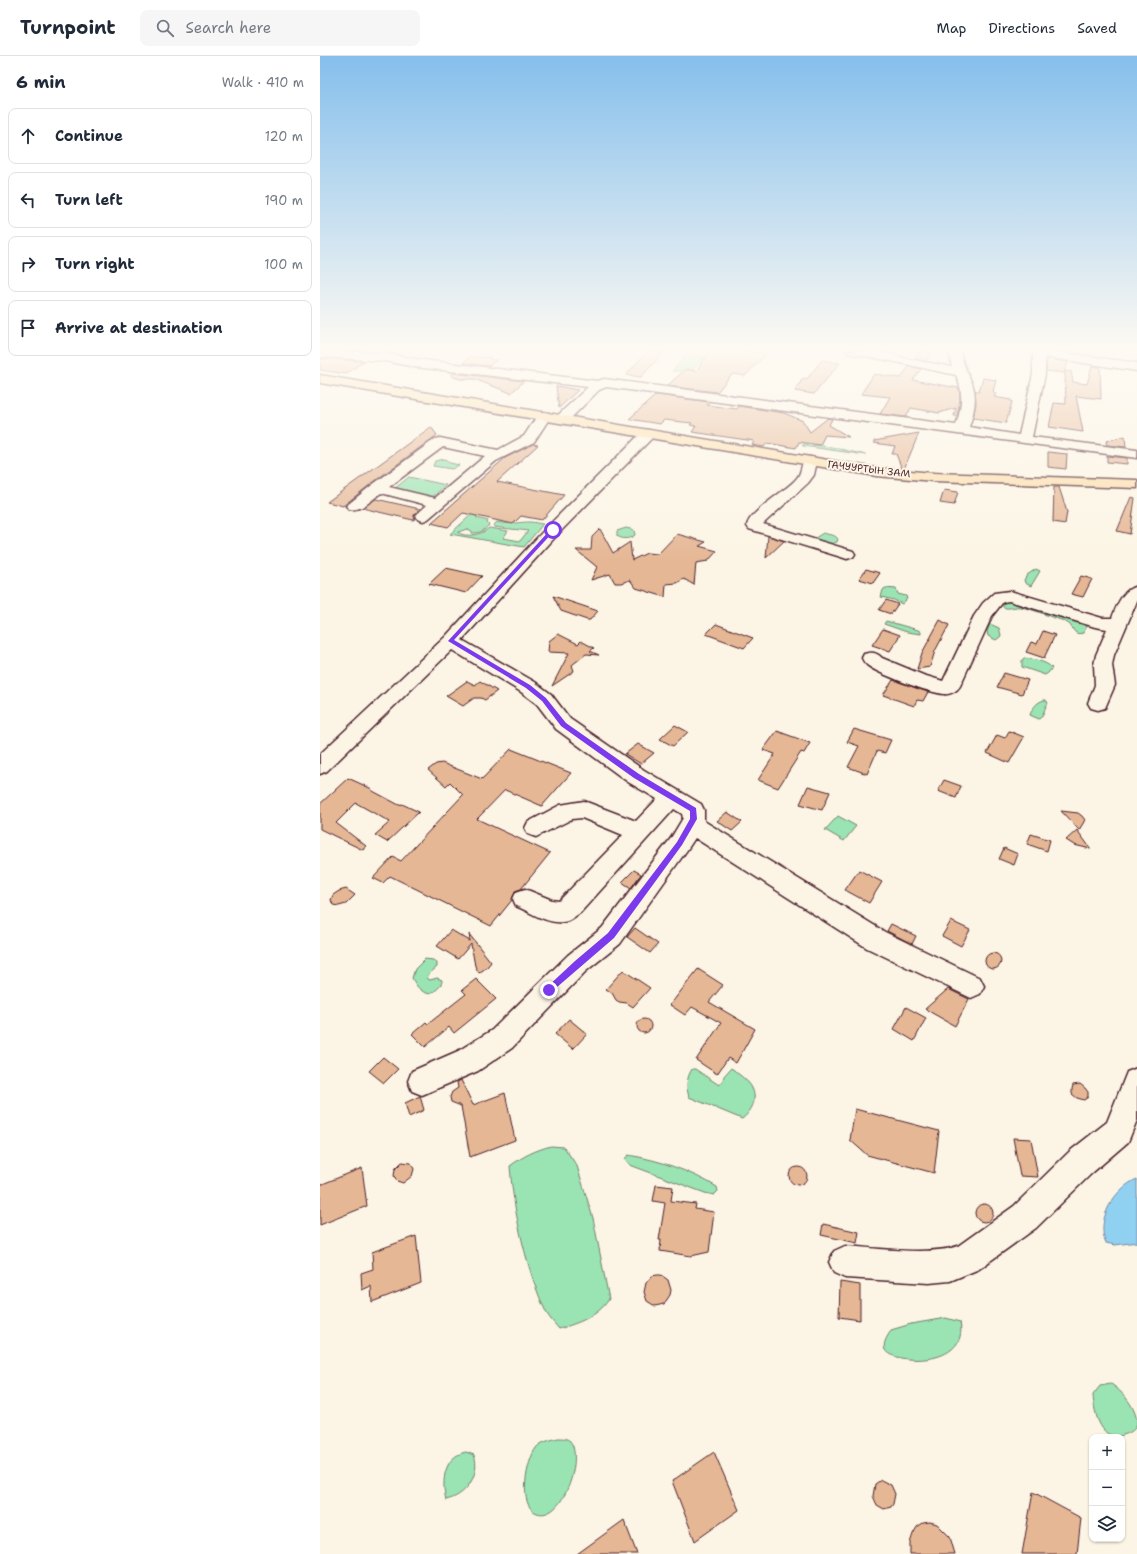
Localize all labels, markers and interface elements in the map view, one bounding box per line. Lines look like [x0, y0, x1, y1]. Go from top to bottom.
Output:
search box [140, 10, 420, 46]
text: Turnpoint [20, 15, 116, 40]
icon: search [154, 17, 176, 39]
text: Search here [186, 18, 271, 38]
text: Map [937, 19, 967, 37]
text: Directions [989, 19, 1055, 37]
text: Saved [1077, 19, 1117, 37]
text: 6 min [16, 71, 66, 93]
text: Walk · 410 m [222, 74, 304, 91]
icon: ahead [17, 125, 39, 147]
text: Continue [55, 126, 123, 146]
text: 120 m [265, 128, 303, 145]
icon: left [17, 189, 39, 211]
text: Turn left [55, 190, 123, 210]
text: 190 m [264, 192, 303, 209]
icon: right [17, 253, 39, 275]
text: Turn right [55, 254, 135, 274]
text: 100 m [264, 256, 303, 273]
icon: arrive [17, 317, 39, 339]
text: Arrive at destination [55, 318, 223, 338]
street label: ГАЧУУРТЫН ЗАМ [827, 457, 911, 481]
route start [544, 521, 562, 539]
route end [540, 981, 558, 999]
map controls [1089, 1434, 1125, 1542]
button: + [1089, 1434, 1125, 1470]
button: − [1089, 1470, 1125, 1506]
button: layers [1089, 1506, 1125, 1542]

